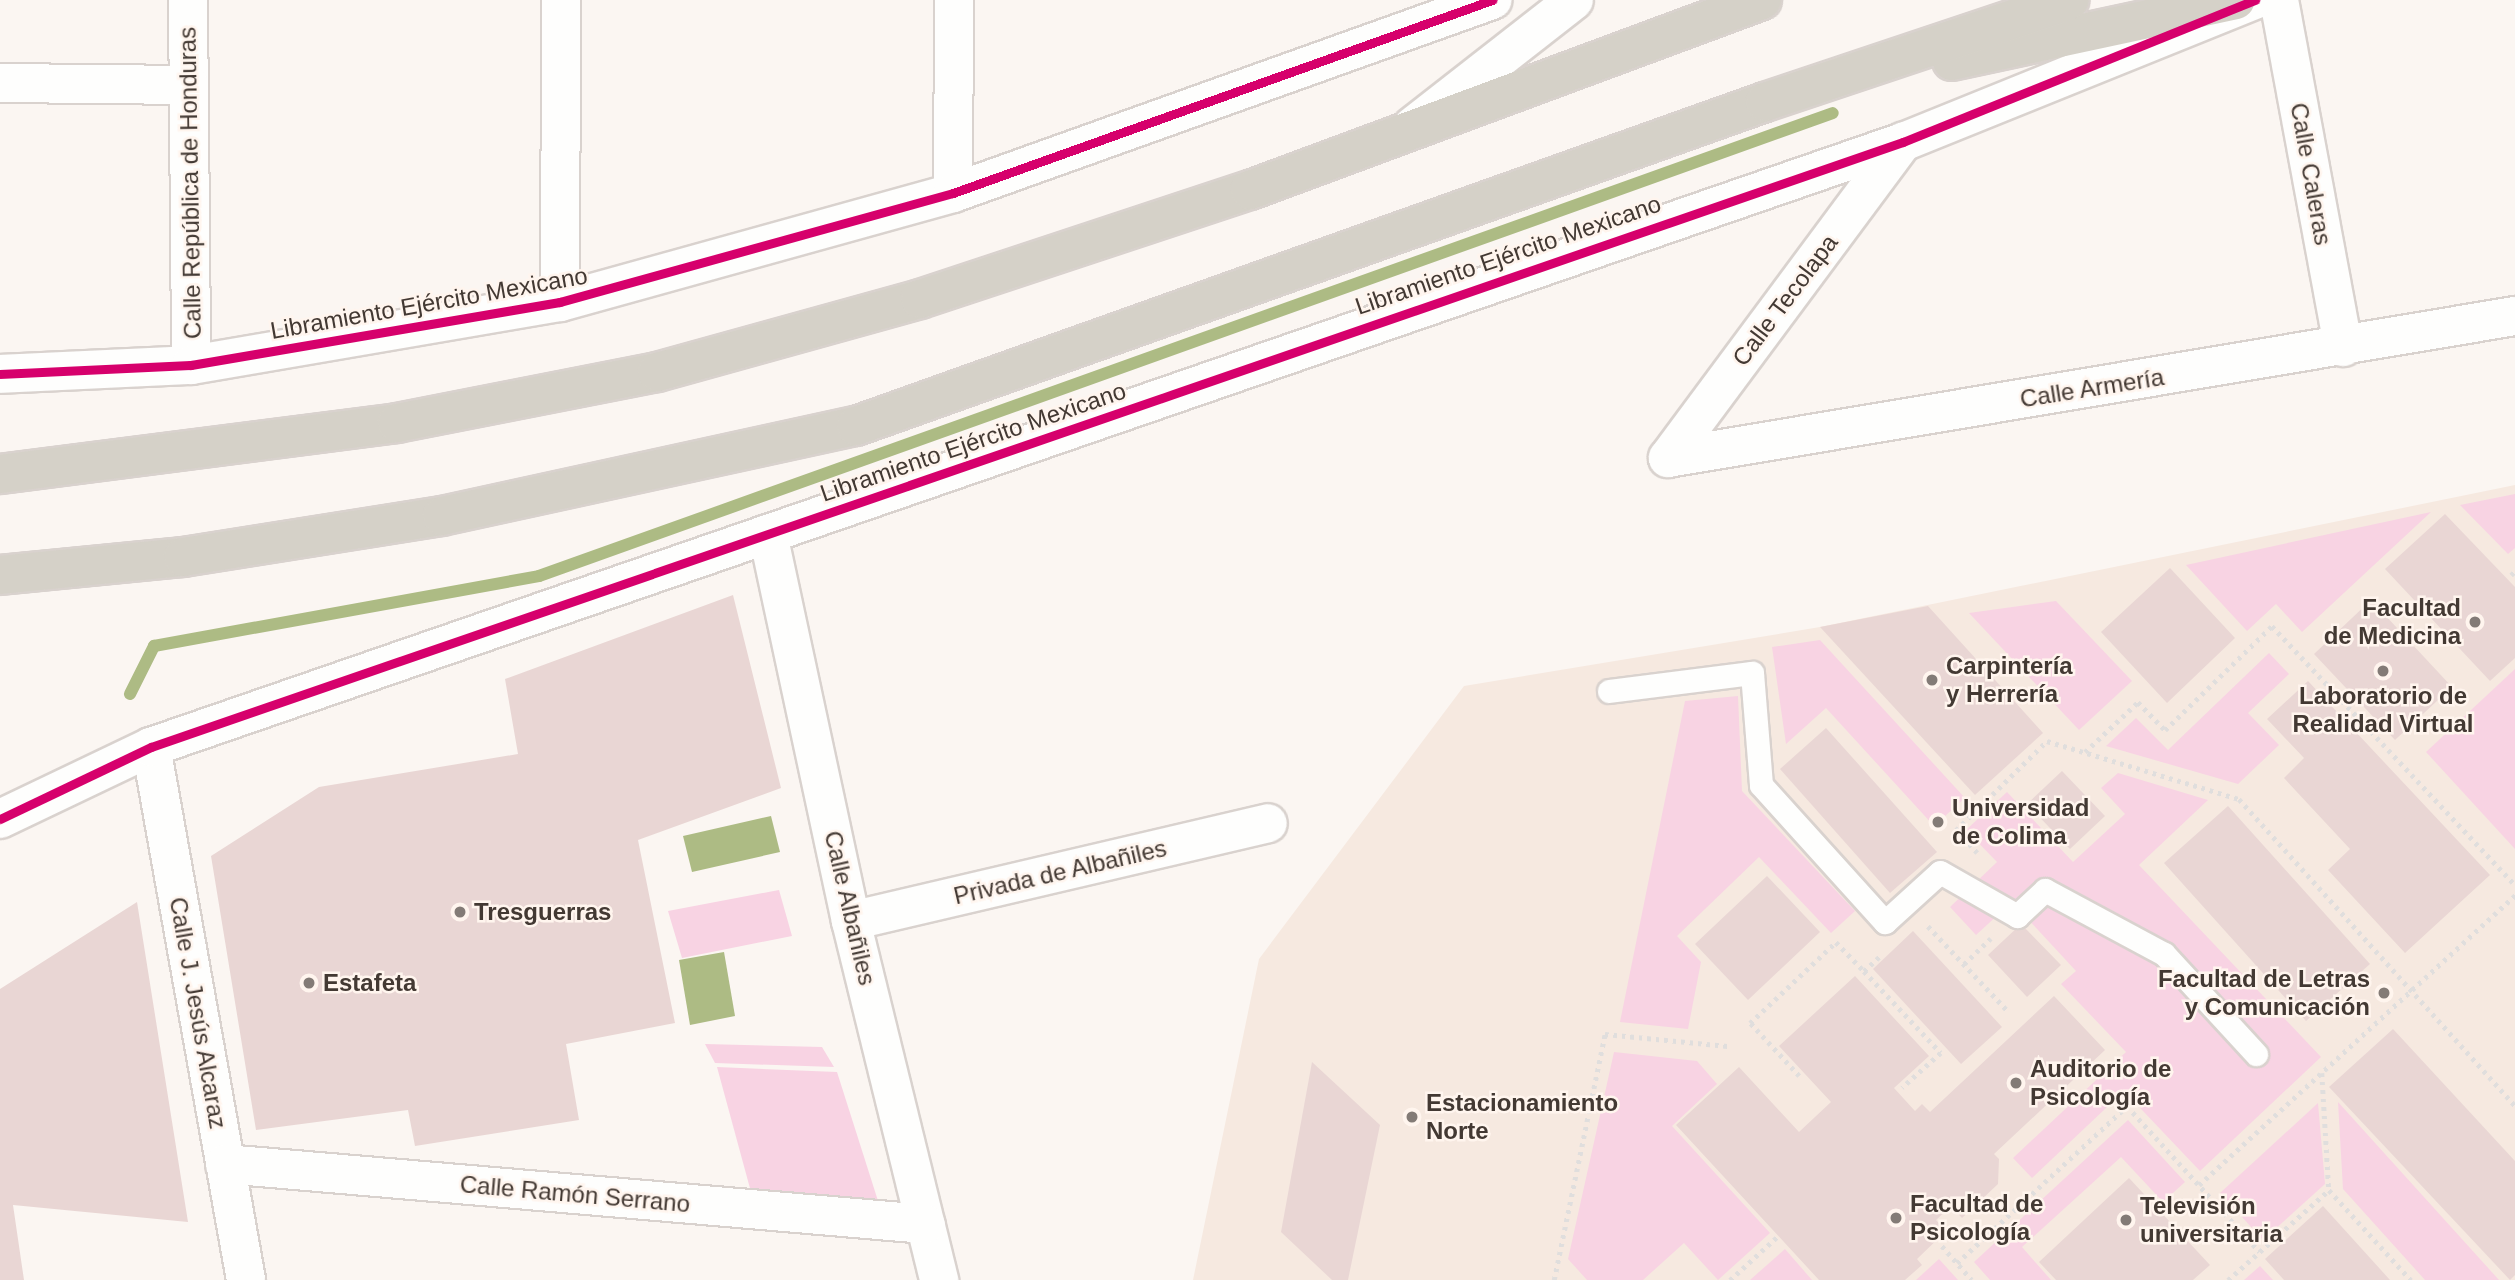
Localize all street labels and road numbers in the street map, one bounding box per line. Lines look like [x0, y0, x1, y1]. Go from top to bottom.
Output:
street label: Calle República de Honduras [173, 27, 207, 339]
street label: Calle Caleras [2284, 101, 2338, 247]
street label: Libramiento Ejército Mexicano [1351, 189, 1665, 321]
street label: Calle Tecolapa [1726, 228, 1844, 372]
street label: Libramiento Ejército Mexicano [268, 261, 590, 345]
street label: Calle Armería [2017, 362, 2167, 414]
street label: Libramiento Ejército Mexicano [816, 376, 1130, 508]
street label: Calle Albañiles [818, 827, 882, 989]
street label: Privada de Albañiles [950, 833, 1170, 911]
street label: Calle J. Jesús Alcaraz [163, 894, 233, 1132]
street label: Calle Ramón Serrano [459, 1170, 691, 1218]

